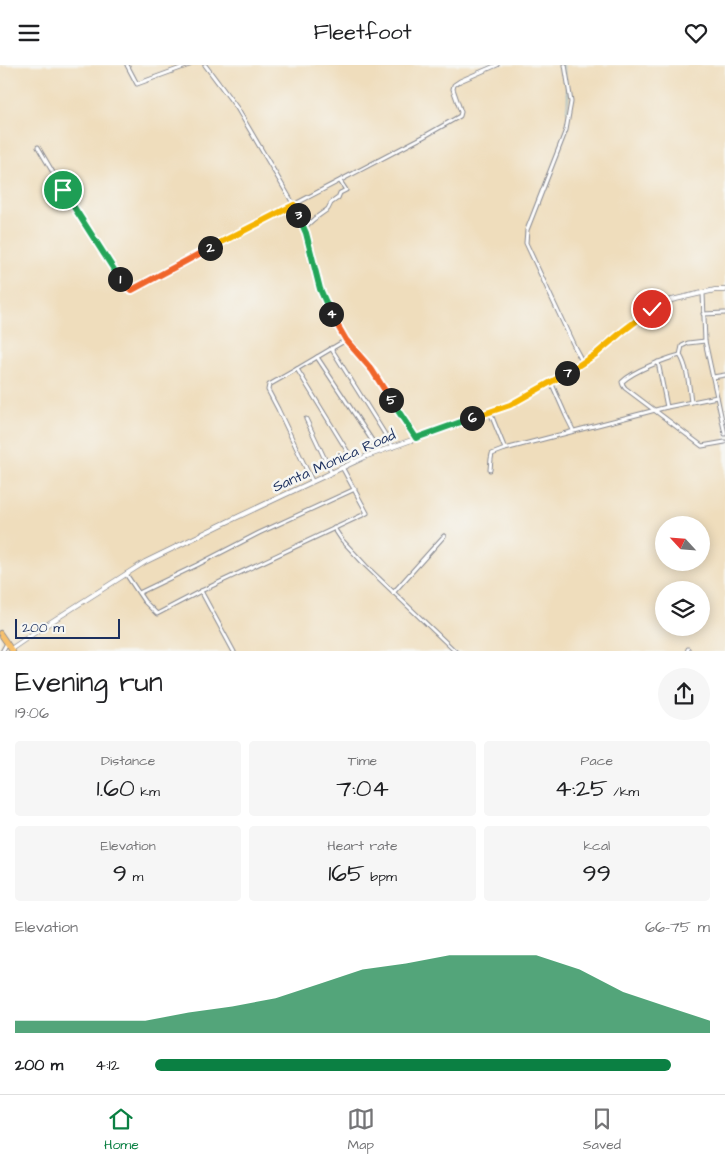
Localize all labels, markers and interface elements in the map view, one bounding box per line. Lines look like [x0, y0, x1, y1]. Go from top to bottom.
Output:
text: Fleetfoot [313, 17, 412, 48]
icon: menu [15, 19, 43, 47]
icon: heart [682, 19, 710, 47]
pin [42, 169, 84, 211]
icon: arrive [49, 176, 77, 204]
pin: 3 [286, 203, 310, 227]
text: 3 [295, 205, 302, 225]
pin: 2 [198, 235, 222, 261]
text: 2 [206, 238, 215, 258]
pin: 1 [108, 267, 132, 291]
text: 1 [120, 269, 121, 289]
pin [631, 288, 673, 330]
icon: check [638, 295, 666, 323]
pin: 4 [318, 301, 344, 327]
text: 4 [327, 304, 336, 324]
pin: 7 [554, 361, 580, 385]
text: 7 [563, 363, 572, 383]
pin: 5 [378, 387, 404, 413]
text: 5 [387, 390, 396, 410]
pin: 6 [460, 405, 484, 431]
text: 6 [468, 408, 477, 428]
street label: Santa Monica Road [269, 424, 399, 498]
north arrow [655, 516, 710, 571]
map controls [655, 516, 710, 636]
button: layers [655, 581, 710, 636]
scale bar [15, 617, 120, 640]
text: 200 m [22, 618, 64, 638]
text: Evening run [15, 663, 163, 702]
button: share [658, 668, 710, 720]
text: 19:06 [15, 702, 49, 724]
text: Distance [101, 751, 155, 771]
text: Time [348, 751, 377, 771]
text: Pace [581, 751, 613, 771]
text: 1.60 [97, 771, 135, 806]
text: 7:04 [336, 771, 389, 806]
text: 4:25 [554, 771, 608, 806]
text: km [135, 782, 160, 802]
text: /km [608, 782, 639, 802]
text: Elevation [101, 836, 156, 856]
text: Heart rate [327, 836, 398, 856]
text: kcal [583, 836, 610, 856]
text: 9 [113, 856, 127, 891]
text: 165 [328, 856, 365, 891]
text: 99 [583, 856, 611, 891]
text: m [127, 867, 144, 887]
text: bpm [365, 867, 397, 887]
text: Elevation [15, 916, 78, 938]
text: 66–75 m [645, 916, 710, 938]
text: 200 m [15, 1054, 63, 1076]
text: 4:12 [95, 1054, 120, 1076]
tab: Home [104, 1105, 139, 1155]
tab: Map [347, 1105, 375, 1155]
tab: Saved [583, 1105, 621, 1155]

